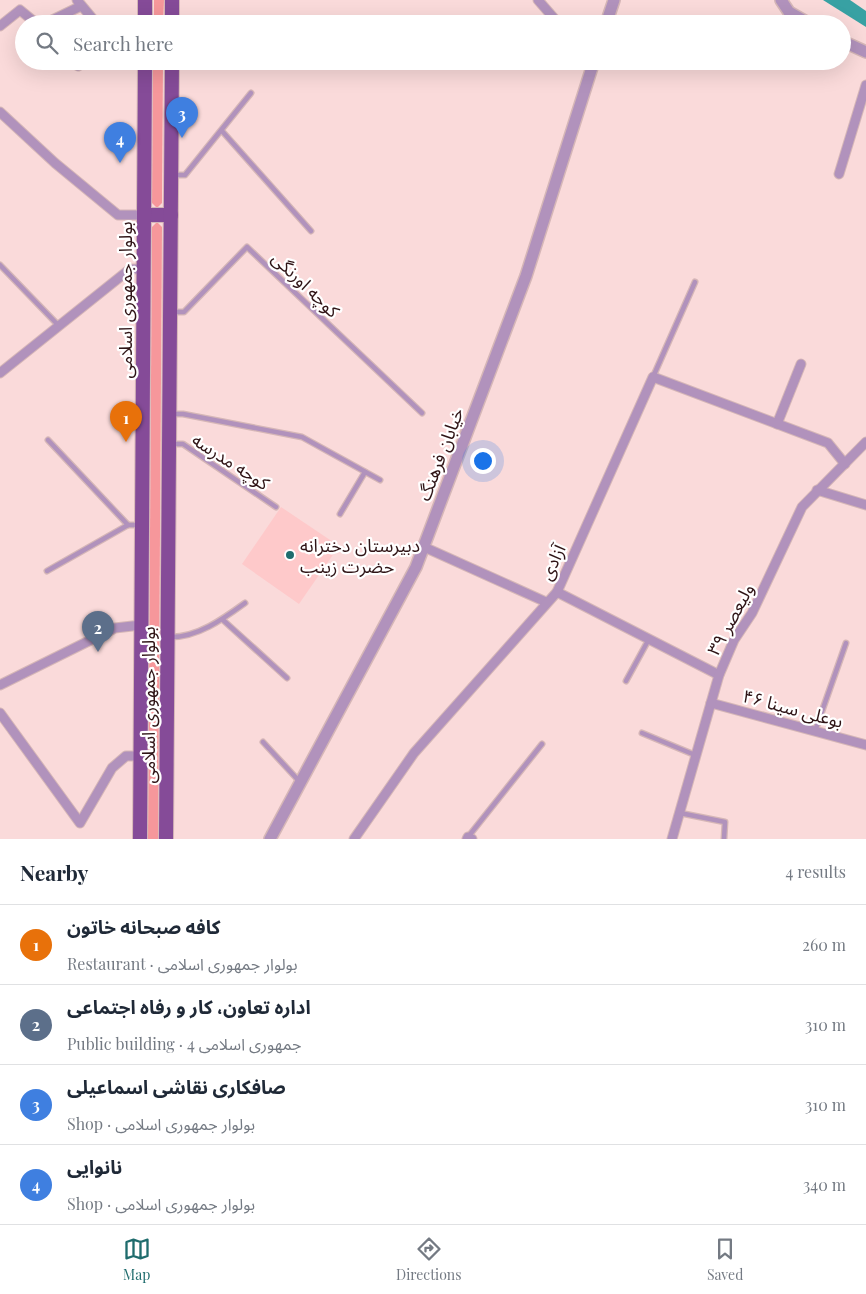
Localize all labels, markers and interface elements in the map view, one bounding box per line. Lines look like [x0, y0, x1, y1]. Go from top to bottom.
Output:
search box [15, 15, 851, 70]
icon: search [33, 29, 61, 57]
text: Search here [73, 30, 173, 56]
pin: 3 [166, 97, 198, 138]
pin: 4 [104, 122, 136, 163]
street label: بولوار جمهوری اسلامی [113, 221, 137, 379]
street label: کوچه اورنگی [267, 246, 345, 323]
pin: 1 [110, 401, 142, 442]
street label: خیابان فرهنگ [411, 404, 469, 504]
street label: کوچه مدرسه [188, 427, 275, 495]
your location [470, 448, 496, 474]
place label: دبیرستان دخترانه حضرت زینب [300, 533, 420, 578]
street label: آزادی [533, 540, 571, 584]
marker: دبیرستان دخترانه حضرت زینب [284, 549, 296, 561]
street label: ولیعصر ۳۹ [701, 579, 759, 659]
pin: 2 [82, 611, 114, 652]
street label: بولوار جمهوری اسلامی [136, 626, 160, 784]
street label: بوعلی سینا ۴۶ [740, 683, 846, 733]
text: Nearby [20, 858, 89, 886]
text: 4 results [785, 861, 846, 882]
text: کافه صبحانه خاتون [67, 913, 220, 939]
text: 1 [33, 934, 39, 955]
text: 260 m [802, 934, 846, 955]
text: Restaurant · بولوار جمهوری اسلامی [67, 953, 297, 974]
text: اداره تعاون، کار و رفاه اجتماعی [67, 993, 311, 1019]
text: 2 [32, 1014, 40, 1035]
text: 310 m [805, 1014, 846, 1035]
text: Public building · جمهوری اسلامی 4 [67, 1033, 301, 1054]
text: صافکاری نقاشی اسماعیلی [67, 1073, 286, 1099]
text: 3 [32, 1094, 40, 1115]
text: 310 m [805, 1094, 846, 1115]
text: Shop · بولوار جمهوری اسلامی [67, 1113, 255, 1134]
text: نانوایی [67, 1153, 122, 1179]
text: 4 [32, 1174, 40, 1195]
text: 340 m [803, 1174, 846, 1195]
text: Shop · بولوار جمهوری اسلامی [67, 1193, 255, 1214]
tab: Map [123, 1235, 151, 1284]
tab: Directions [396, 1235, 462, 1284]
tab: Saved [707, 1235, 743, 1284]

